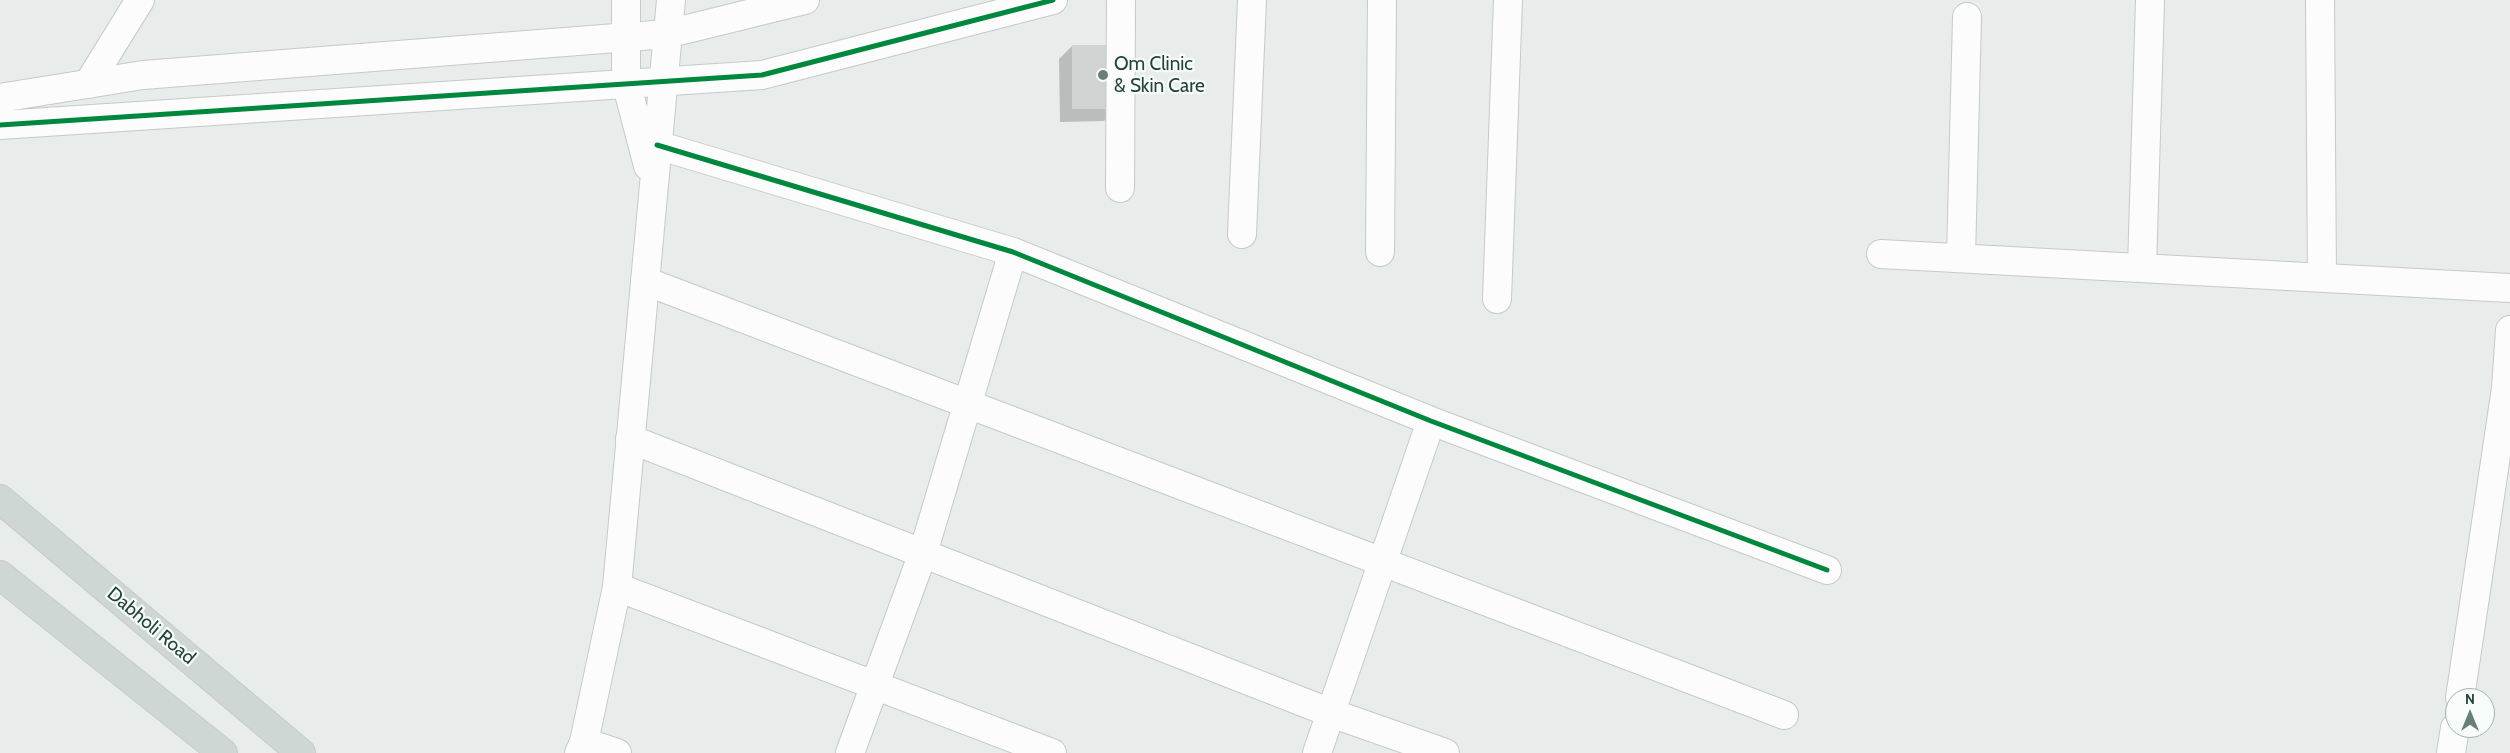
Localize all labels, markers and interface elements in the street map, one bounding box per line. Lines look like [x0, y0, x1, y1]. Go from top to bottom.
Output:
place label: Om Clinic & Skin Care [1114, 53, 1205, 97]
marker: Om Clinic & Skin Care [1096, 68, 1110, 82]
street label: Dabholi Road [102, 583, 200, 669]
north arrow [2445, 688, 2495, 738]
text: N [2465, 690, 2475, 708]

